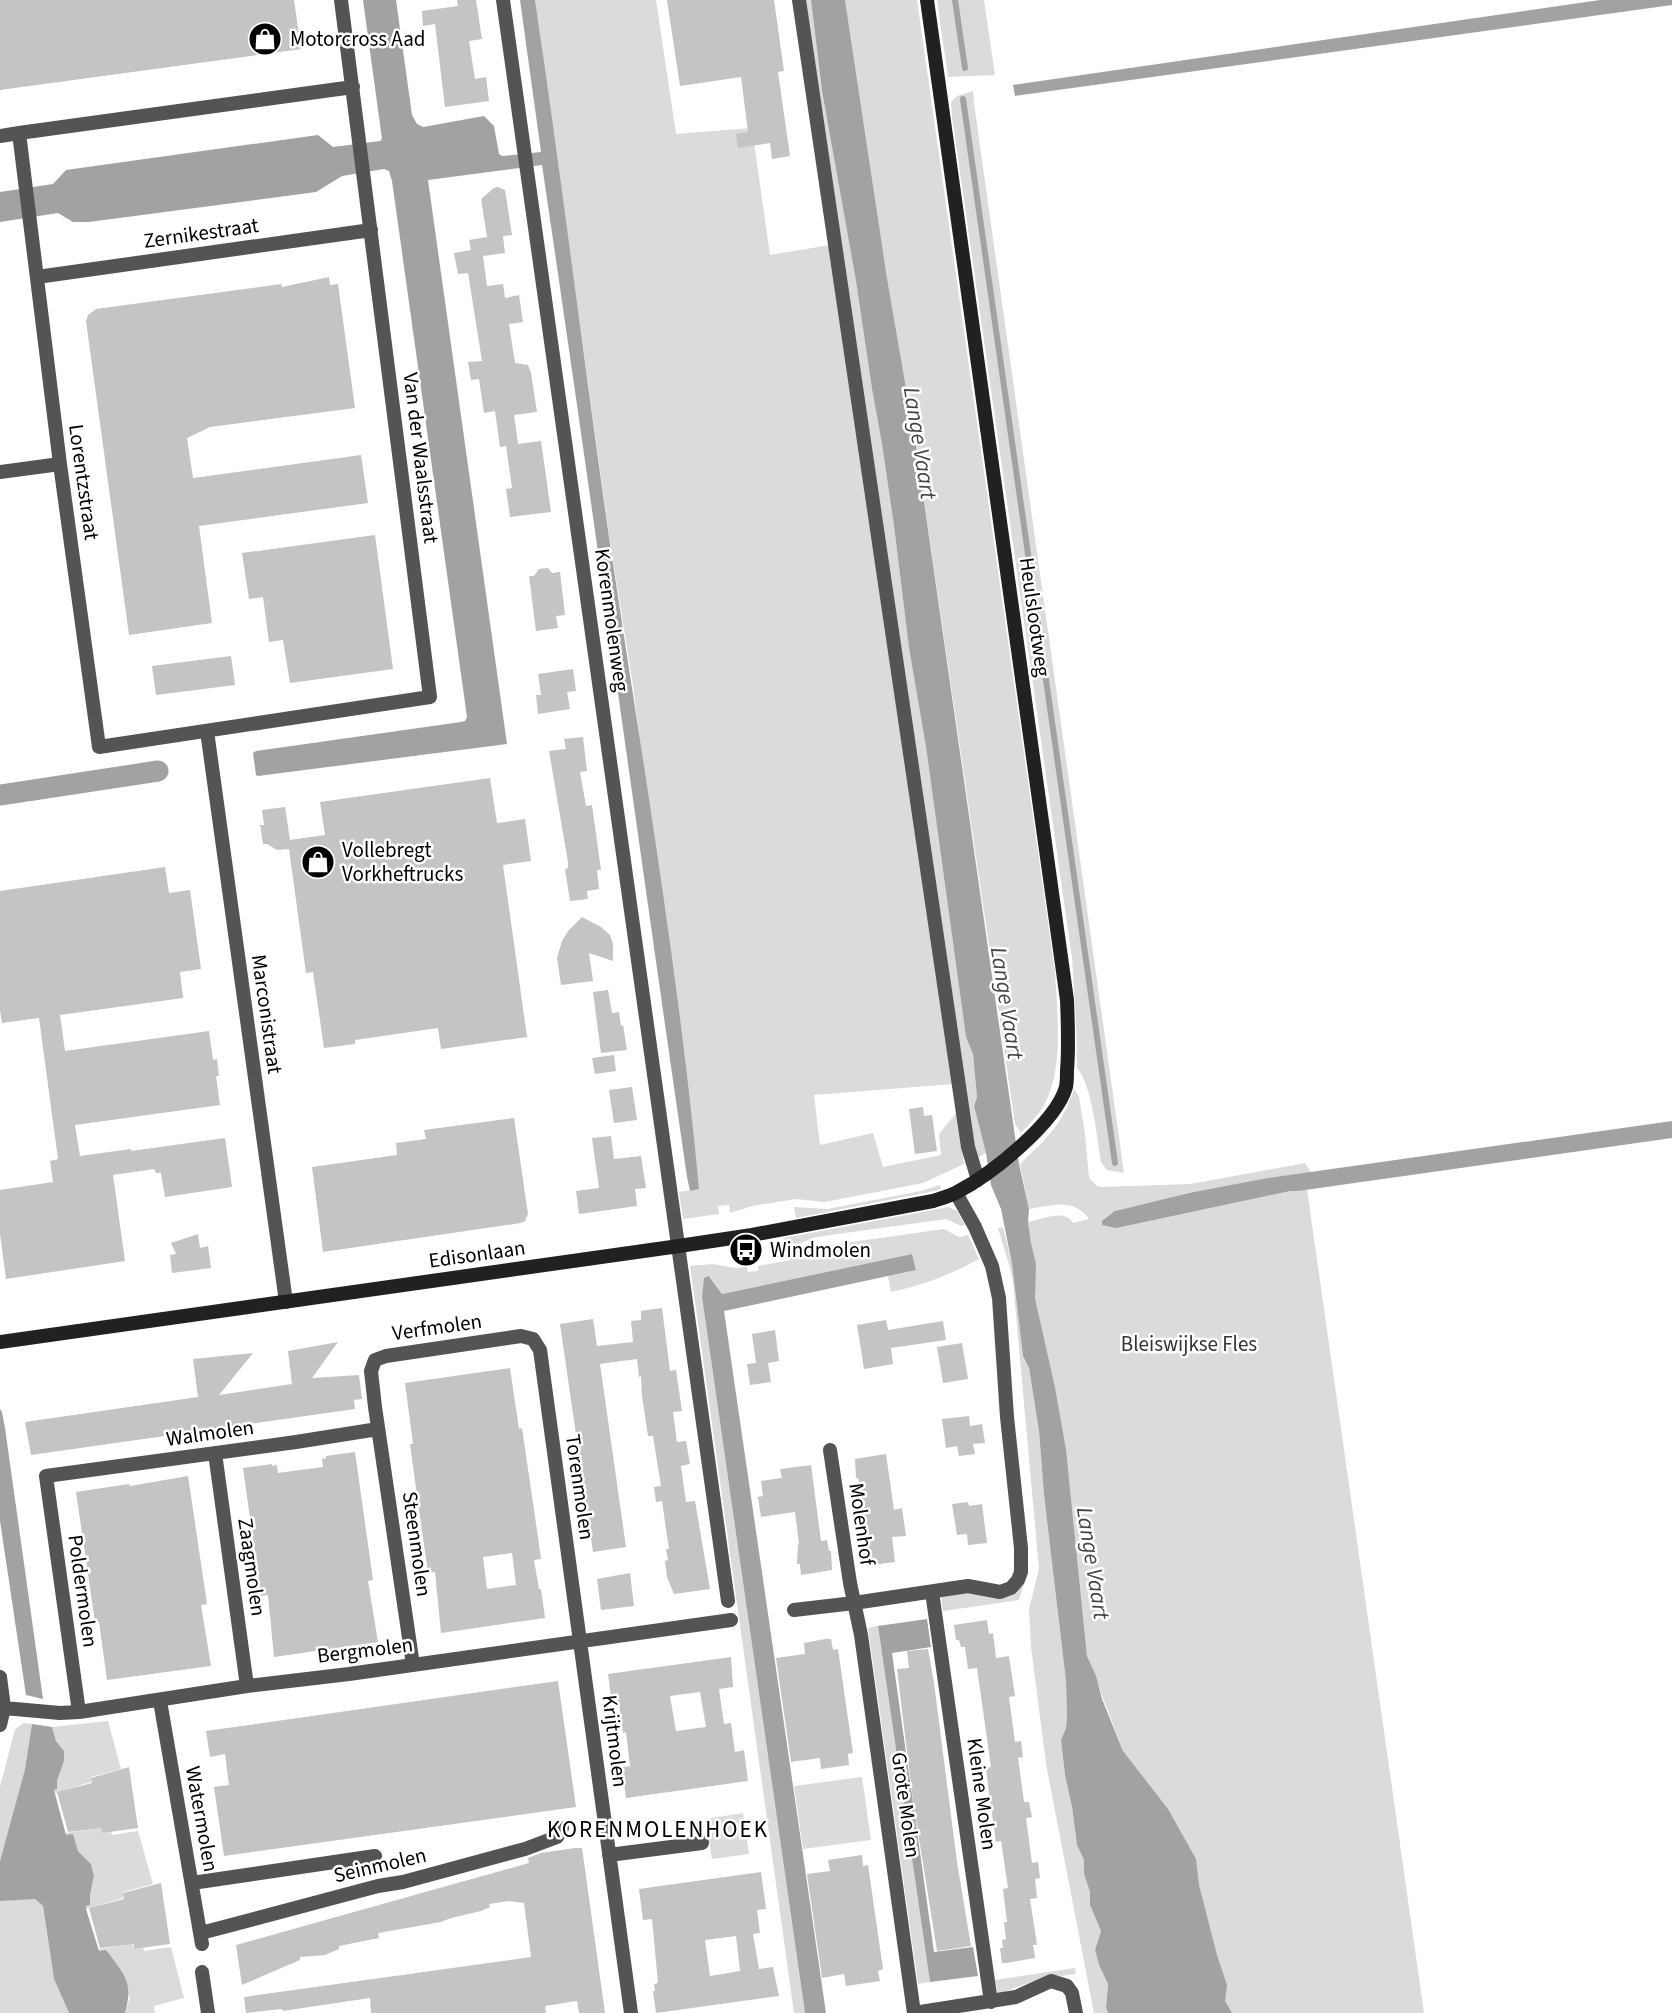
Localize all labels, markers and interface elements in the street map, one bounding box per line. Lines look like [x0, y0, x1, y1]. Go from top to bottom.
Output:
shop icon: Motorcross Aad [246, 20, 284, 58]
place label: Motorcross Aad [290, 24, 425, 54]
street label: Zernikestraat [142, 210, 260, 256]
street label: Van der Waalsstraat [396, 371, 446, 545]
water label: Lange Vaart [895, 384, 945, 502]
street label: Lorentzstraat [61, 422, 107, 542]
street label: Korenmolenweg [587, 546, 637, 694]
street label: Heulslootweg [1012, 555, 1058, 679]
place label: Vollebregt Vorkheftrucks [342, 835, 464, 889]
shop icon: Vollebregt Vorkheftrucks [299, 843, 337, 881]
water label: Lange Vaart [982, 944, 1032, 1062]
street label: Marconistraat [244, 952, 290, 1076]
bus stop icon: Windmolen [727, 1231, 765, 1269]
street label: Edisonlaan [427, 1232, 527, 1276]
place label: Windmolen [770, 1235, 871, 1265]
street label: Verfmolen [390, 1306, 484, 1348]
park label: Bleiswijkse Fles [1121, 1329, 1257, 1359]
street label: Walmolen [164, 1412, 256, 1454]
street label: Torenmolen [558, 1432, 602, 1542]
street label: Molenhof [841, 1481, 883, 1568]
street label: Steenmolen [395, 1489, 439, 1599]
water label: Lange Vaart [1068, 1504, 1118, 1622]
street label: Zaagmolen [230, 1516, 274, 1618]
street label: Poldermolen [60, 1533, 106, 1649]
street label: Bergmolen [315, 1629, 415, 1671]
street label: Krijtmolen [594, 1693, 636, 1789]
street label: Kleine Molen [959, 1736, 1005, 1852]
street label: Grote Molen [884, 1750, 928, 1860]
street label: Watermolen [178, 1764, 226, 1874]
district label: KORENMOLENHOEK [547, 1813, 769, 1846]
street label: Seinmolen [331, 1840, 429, 1890]

